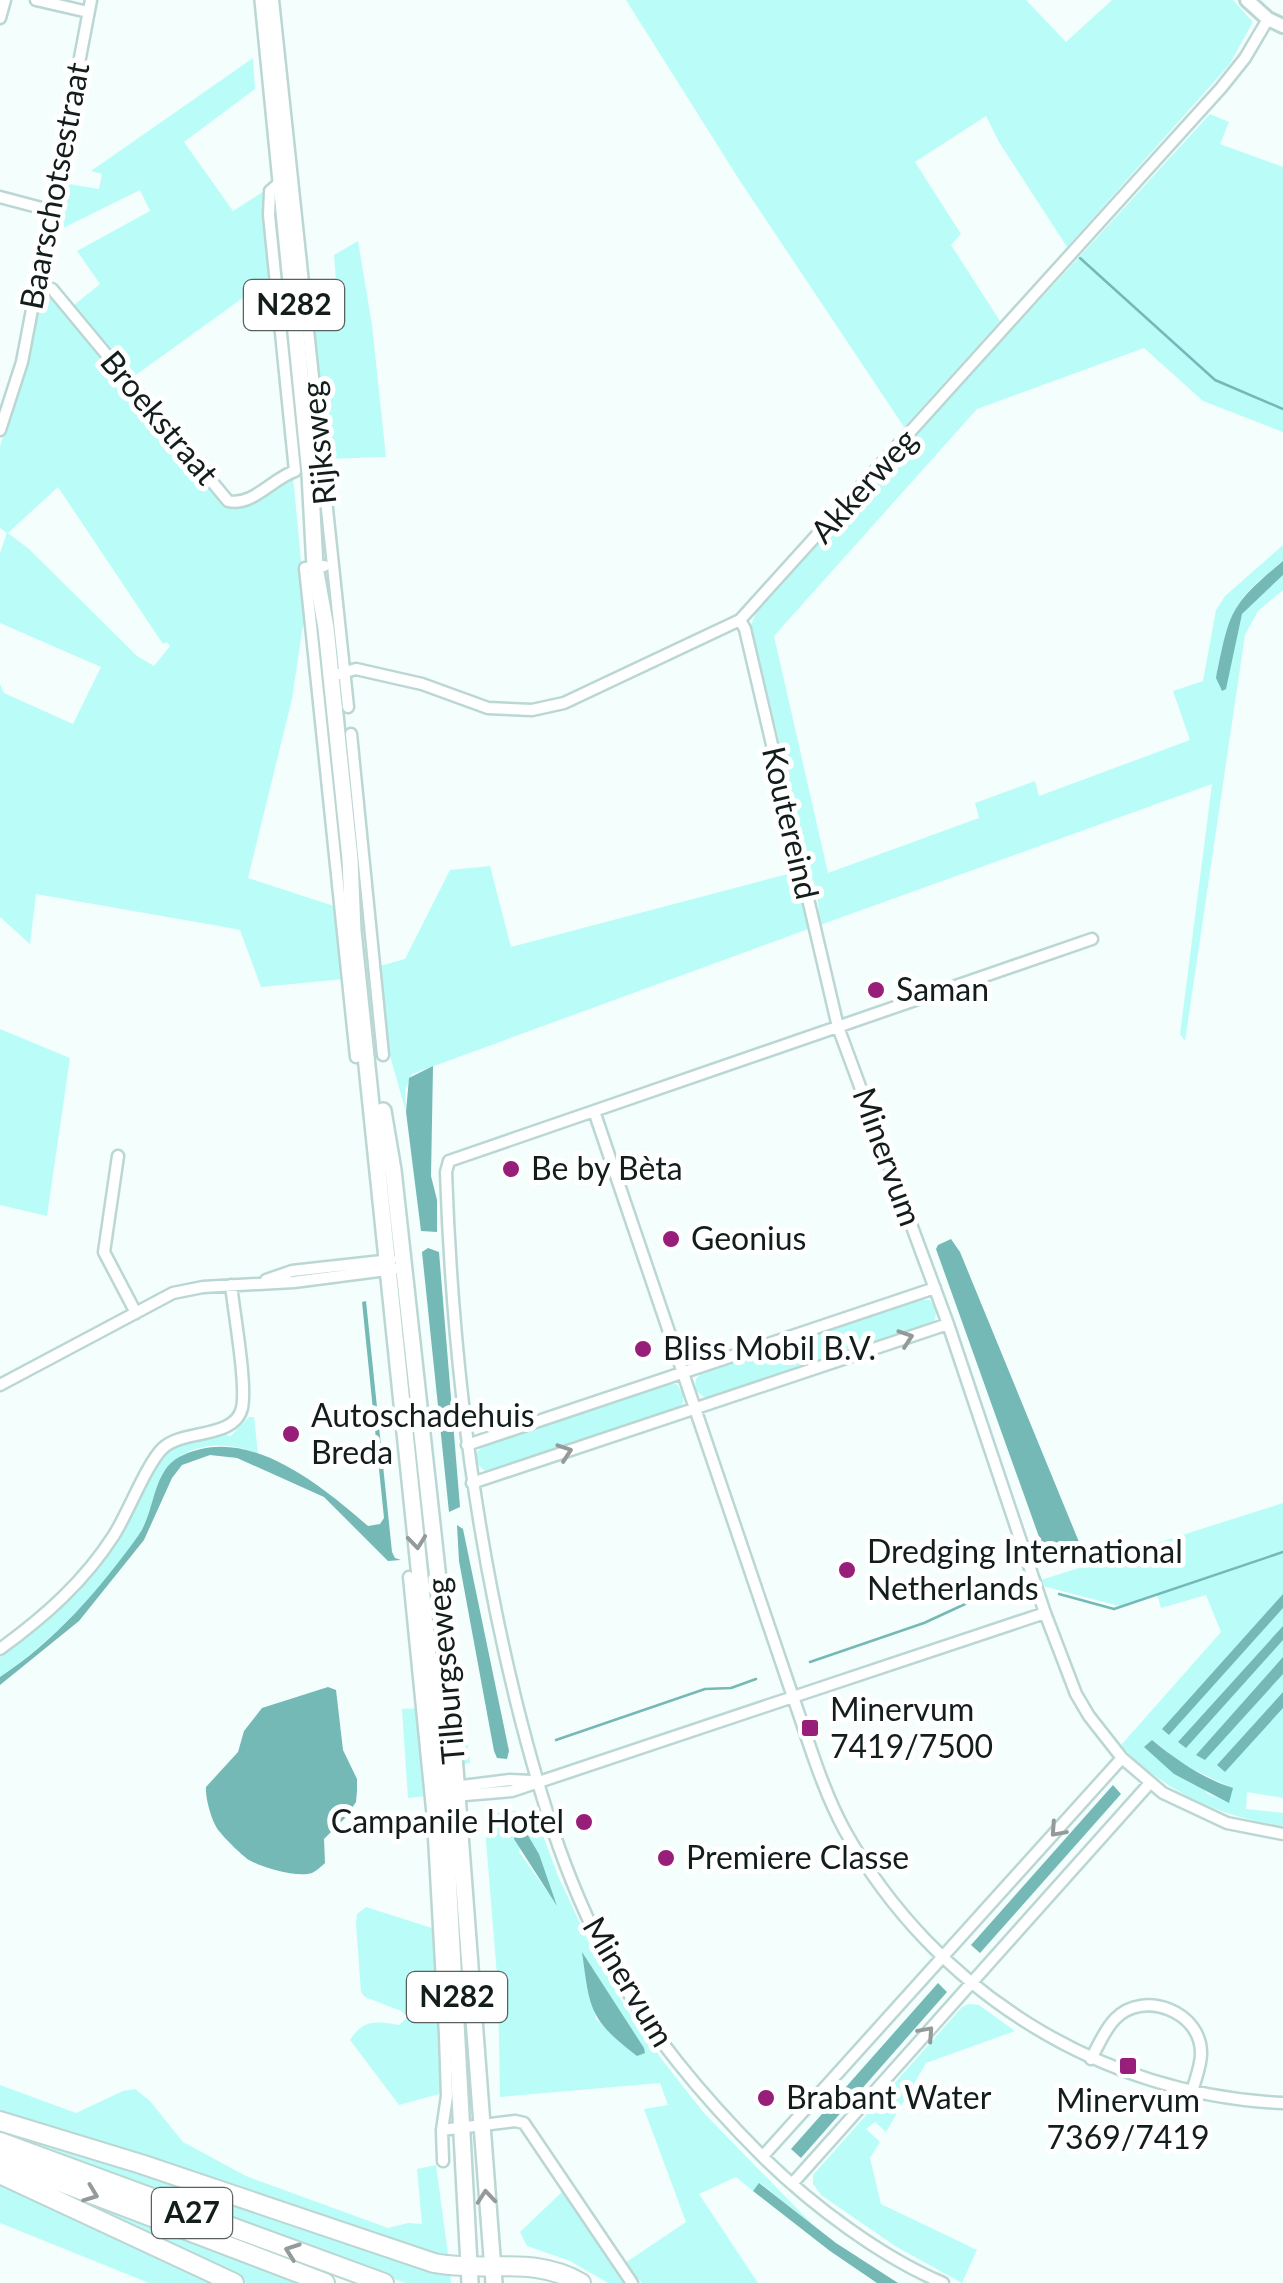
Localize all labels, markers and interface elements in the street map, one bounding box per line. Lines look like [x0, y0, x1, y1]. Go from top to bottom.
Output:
street label: Baarschotsestraat [10, 58, 97, 312]
road number: N282 [244, 280, 344, 330]
street label: Broekstraat [93, 342, 228, 492]
street label: Rijksweg [292, 380, 343, 507]
street label: Akkerweg [801, 420, 924, 550]
street label: Koutereind [755, 742, 828, 903]
place label: Saman [896, 969, 989, 1008]
marker: Saman [865, 979, 887, 1001]
street label: Minervum [845, 1082, 931, 1231]
place label: Be by Bèta [531, 1148, 683, 1187]
marker: Be by Bèta [500, 1158, 522, 1180]
place label: Geonius [691, 1218, 806, 1257]
marker: Geonius [660, 1228, 682, 1250]
place label: Bliss Mobil B.V. [663, 1328, 876, 1367]
one-way arrow [897, 1330, 914, 1350]
marker: Bliss Mobil B.V. [632, 1338, 654, 1360]
place label: Autoschadehuis Breda [311, 1395, 535, 1471]
marker: Autoschadehuis Breda [280, 1423, 302, 1445]
one-way arrow [555, 1444, 572, 1464]
place label: Dredging International Netherlands [867, 1531, 1183, 1607]
one-way arrow [406, 1534, 428, 1550]
marker: Dredging International Netherlands [836, 1559, 858, 1581]
street label: Tilburgseweg [417, 1576, 472, 1766]
place label: Minervum 7419/7500 [830, 1689, 993, 1765]
marker: Minervum 7419/7500 [799, 1717, 821, 1739]
place label: Campanile Hotel [331, 1801, 564, 1840]
marker: Campanile Hotel [573, 1811, 595, 1833]
one-way arrow [1050, 1818, 1068, 1837]
place label: Premiere Classe [686, 1837, 909, 1876]
marker: Premiere Classe [655, 1847, 677, 1869]
street label: Minervum [575, 1909, 683, 2053]
road number: N282 [407, 1972, 507, 2022]
one-way arrow [915, 2026, 933, 2045]
marker: Minervum 7369/7419 [1117, 2055, 1139, 2077]
place label: Brabant Water [786, 2077, 992, 2116]
place label: Minervum 7369/7419 [1047, 2080, 1209, 2156]
marker: Brabant Water [755, 2087, 777, 2109]
one-way arrow [81, 2183, 99, 2203]
road number: A27 [152, 2188, 232, 2238]
one-way arrow [476, 2188, 498, 2204]
one-way arrow [284, 2243, 302, 2263]

